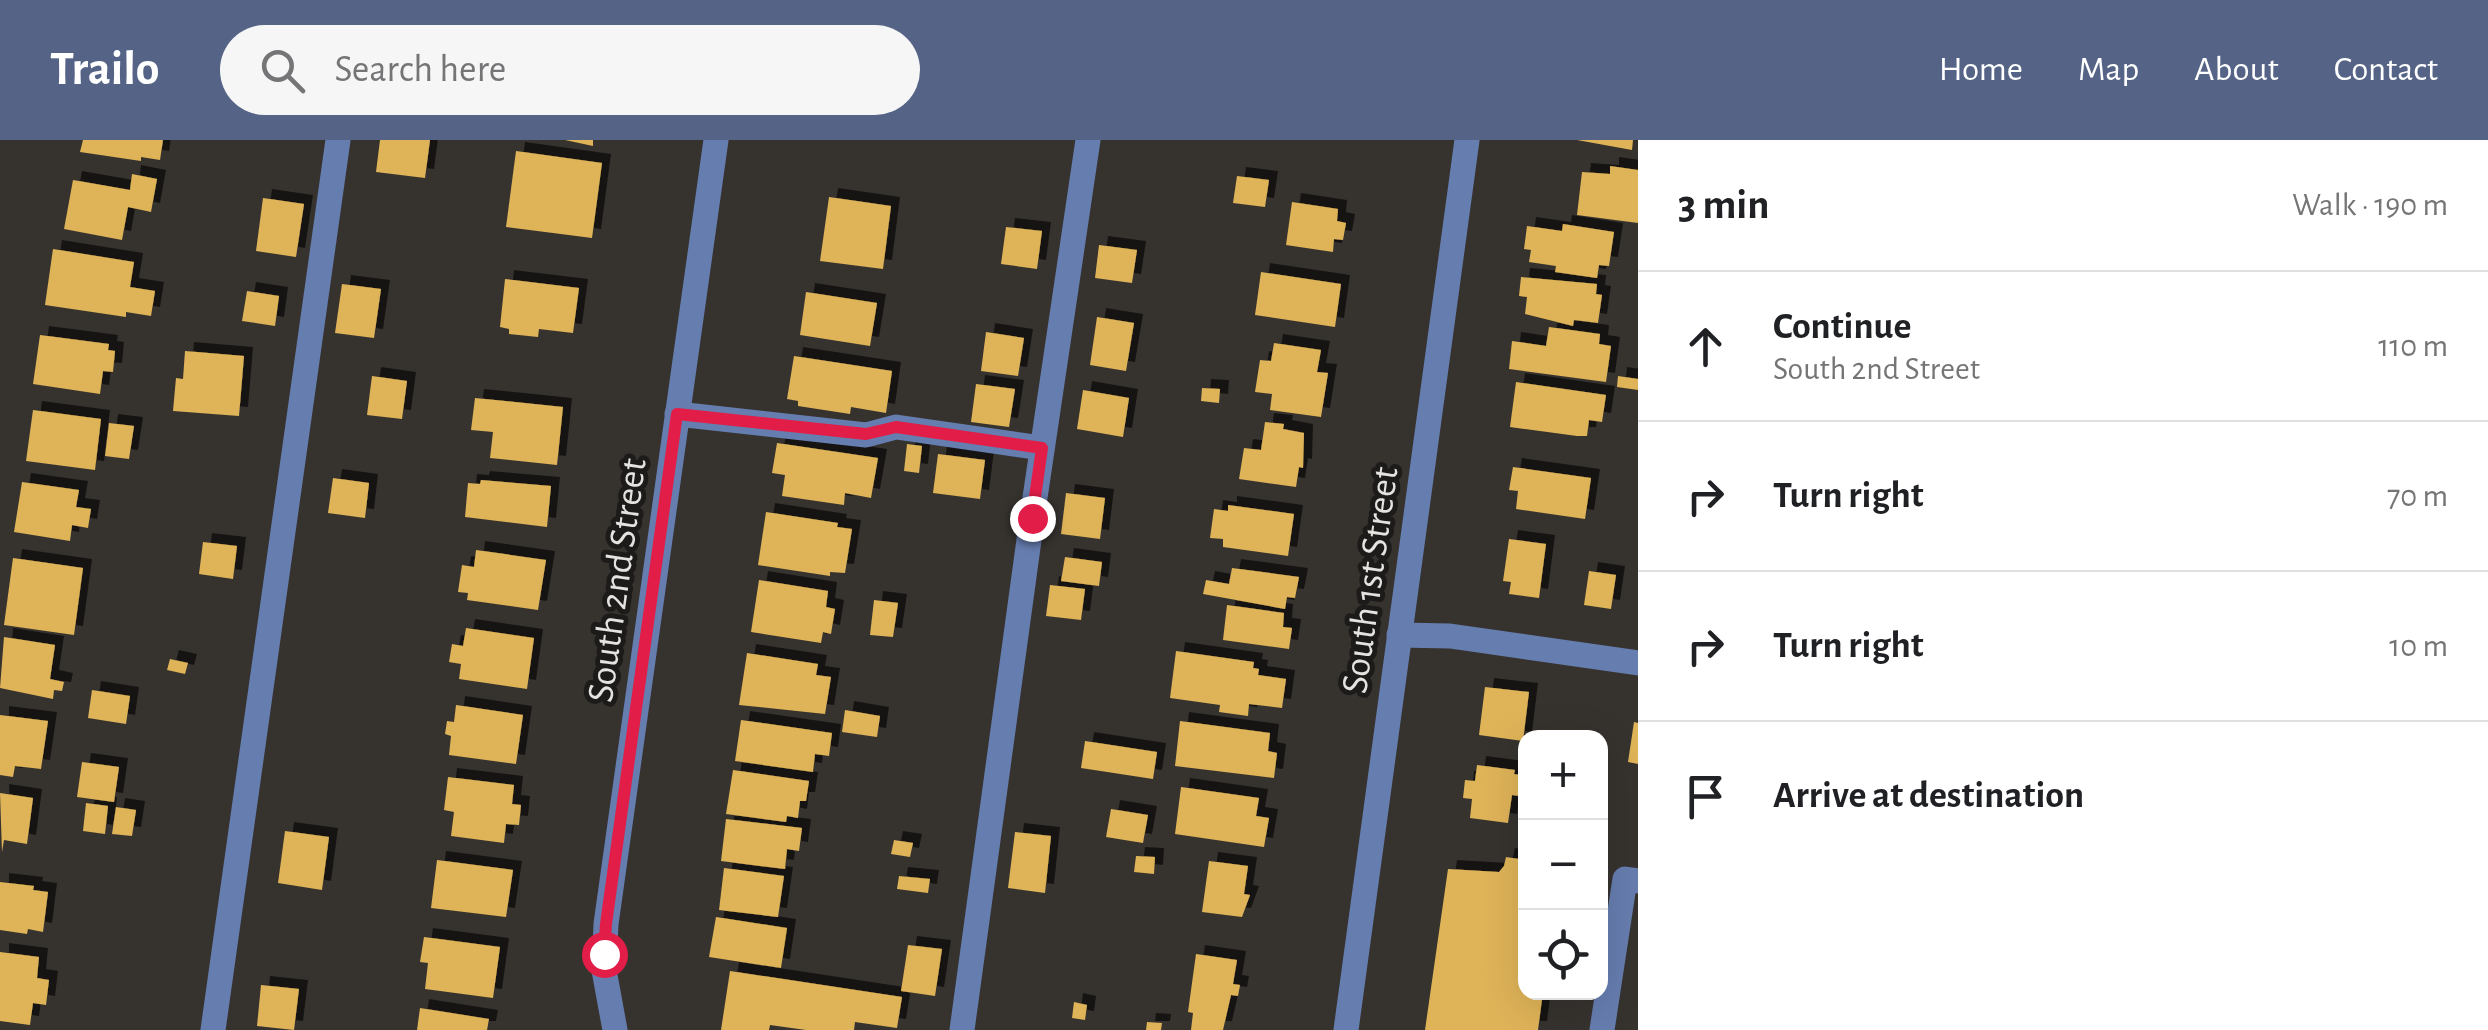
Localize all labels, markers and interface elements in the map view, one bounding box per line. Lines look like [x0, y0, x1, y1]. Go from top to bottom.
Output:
search box [220, 25, 920, 115]
icon: search [255, 43, 310, 98]
text: Trailo [50, 46, 160, 94]
text: Search here [335, 51, 506, 89]
text: Home [1939, 52, 2023, 87]
text: Map [2078, 52, 2139, 87]
text: About [2194, 52, 2279, 87]
text: Contact [2334, 52, 2438, 87]
text: 3 min [1678, 184, 1770, 226]
text: Walk · 190 m [2292, 189, 2448, 221]
text: Continue [1773, 308, 1911, 346]
icon: ahead [1678, 319, 1733, 374]
text: 110 m [2378, 330, 2448, 362]
text: South 2nd Street [1773, 353, 1980, 385]
street label: South 2nd Street [582, 456, 654, 705]
street label: South 1st Street [1336, 465, 1406, 696]
icon: right [1678, 469, 1733, 524]
text: Turn right [1773, 477, 1923, 515]
text: 70 m [2387, 480, 2448, 512]
route end [1010, 496, 1056, 542]
icon: right [1678, 619, 1733, 674]
text: Turn right [1773, 627, 1923, 665]
text: 10 m [2389, 630, 2448, 662]
map controls [1518, 730, 1608, 1000]
button: + [1518, 730, 1608, 820]
icon: arrive [1678, 769, 1733, 824]
text: Arrive at destination [1773, 777, 2084, 815]
button: − [1518, 820, 1608, 910]
button: locate [1518, 910, 1608, 1000]
route start [582, 932, 628, 978]

